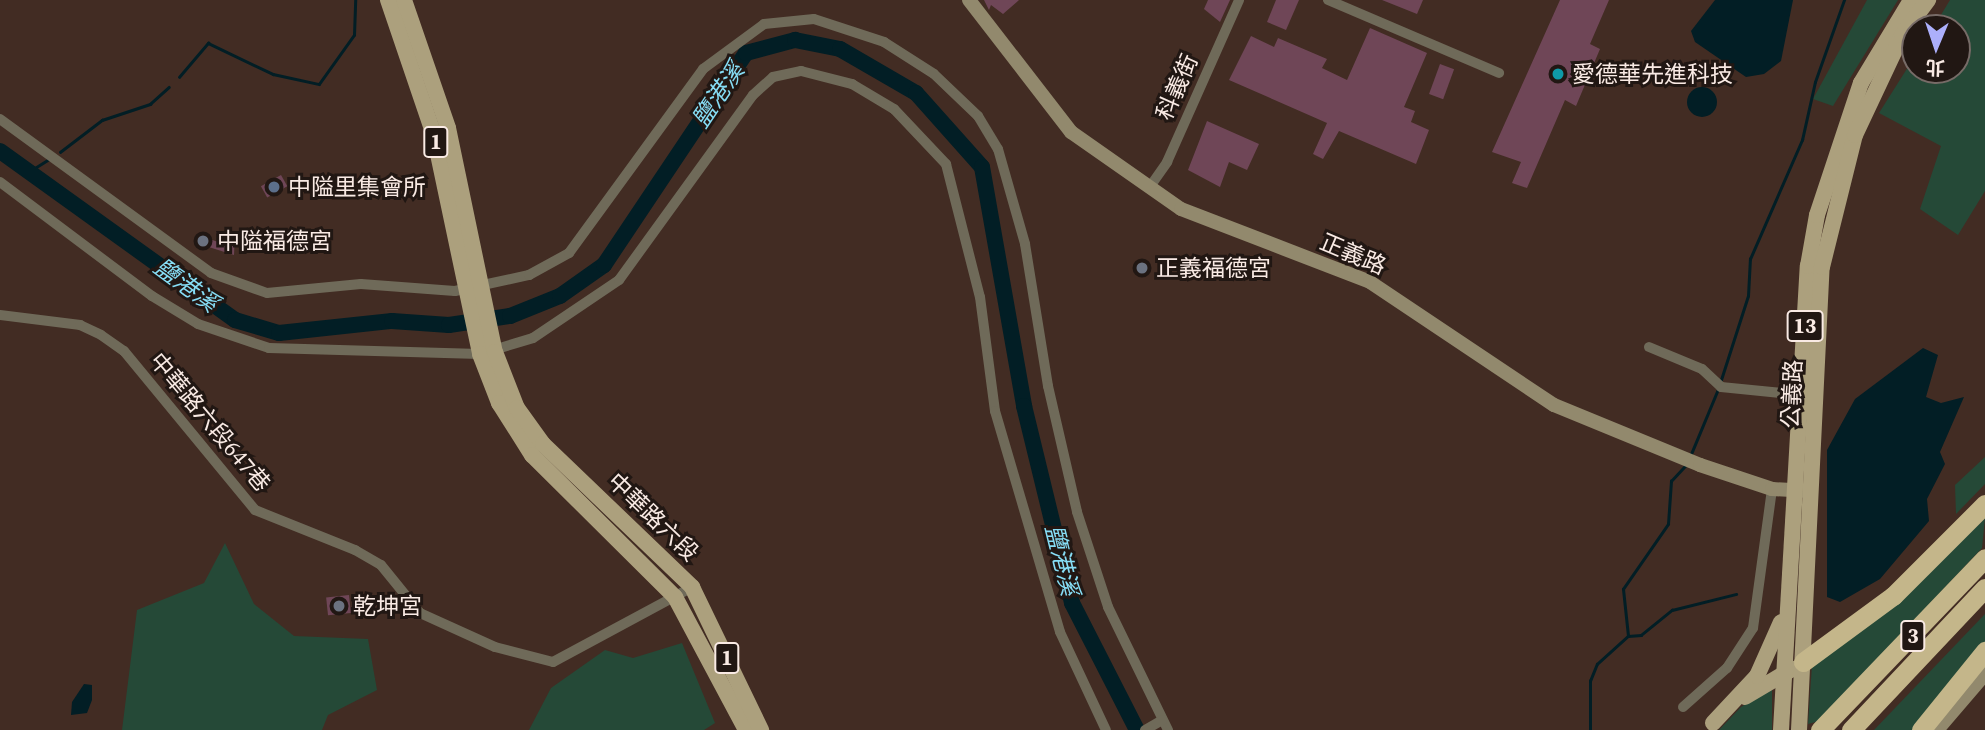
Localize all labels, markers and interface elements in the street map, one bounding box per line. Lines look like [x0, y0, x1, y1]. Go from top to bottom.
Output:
north arrow [1901, 14, 1971, 84]
street label: 科義街 [1150, 50, 1204, 124]
text: 北 [1925, 55, 1945, 81]
water label: 鹽港溪 [686, 57, 750, 133]
place label: 愛德華先進科技 [1572, 60, 1733, 88]
marker: 愛德華先進科技 [1550, 66, 1566, 82]
road number: 1 [422, 124, 450, 160]
place label: 中隘里集會所 [288, 173, 426, 201]
marker: 中隘里集會所 [266, 179, 282, 195]
place label: 中隘福德宮 [217, 227, 332, 255]
street label: 正義路 [1316, 228, 1390, 280]
marker: 中隘福德宮 [195, 233, 211, 249]
water label: 鹽港溪 [148, 252, 224, 318]
place label: 正義福德宮 [1156, 254, 1271, 282]
marker: 正義福德宮 [1134, 260, 1150, 276]
road number: 13 [1786, 308, 1824, 344]
street label: 中華路六段647巷 [144, 347, 276, 497]
street label: 公義路 [1776, 359, 1808, 429]
street label: 中華路六段 [602, 467, 704, 567]
water label: 鹽港溪 [1039, 522, 1085, 598]
place label: 乾坤宮 [353, 592, 422, 620]
marker: 乾坤宮 [331, 598, 347, 614]
road number: 3 [1899, 618, 1927, 654]
road number: 1 [713, 640, 741, 676]

